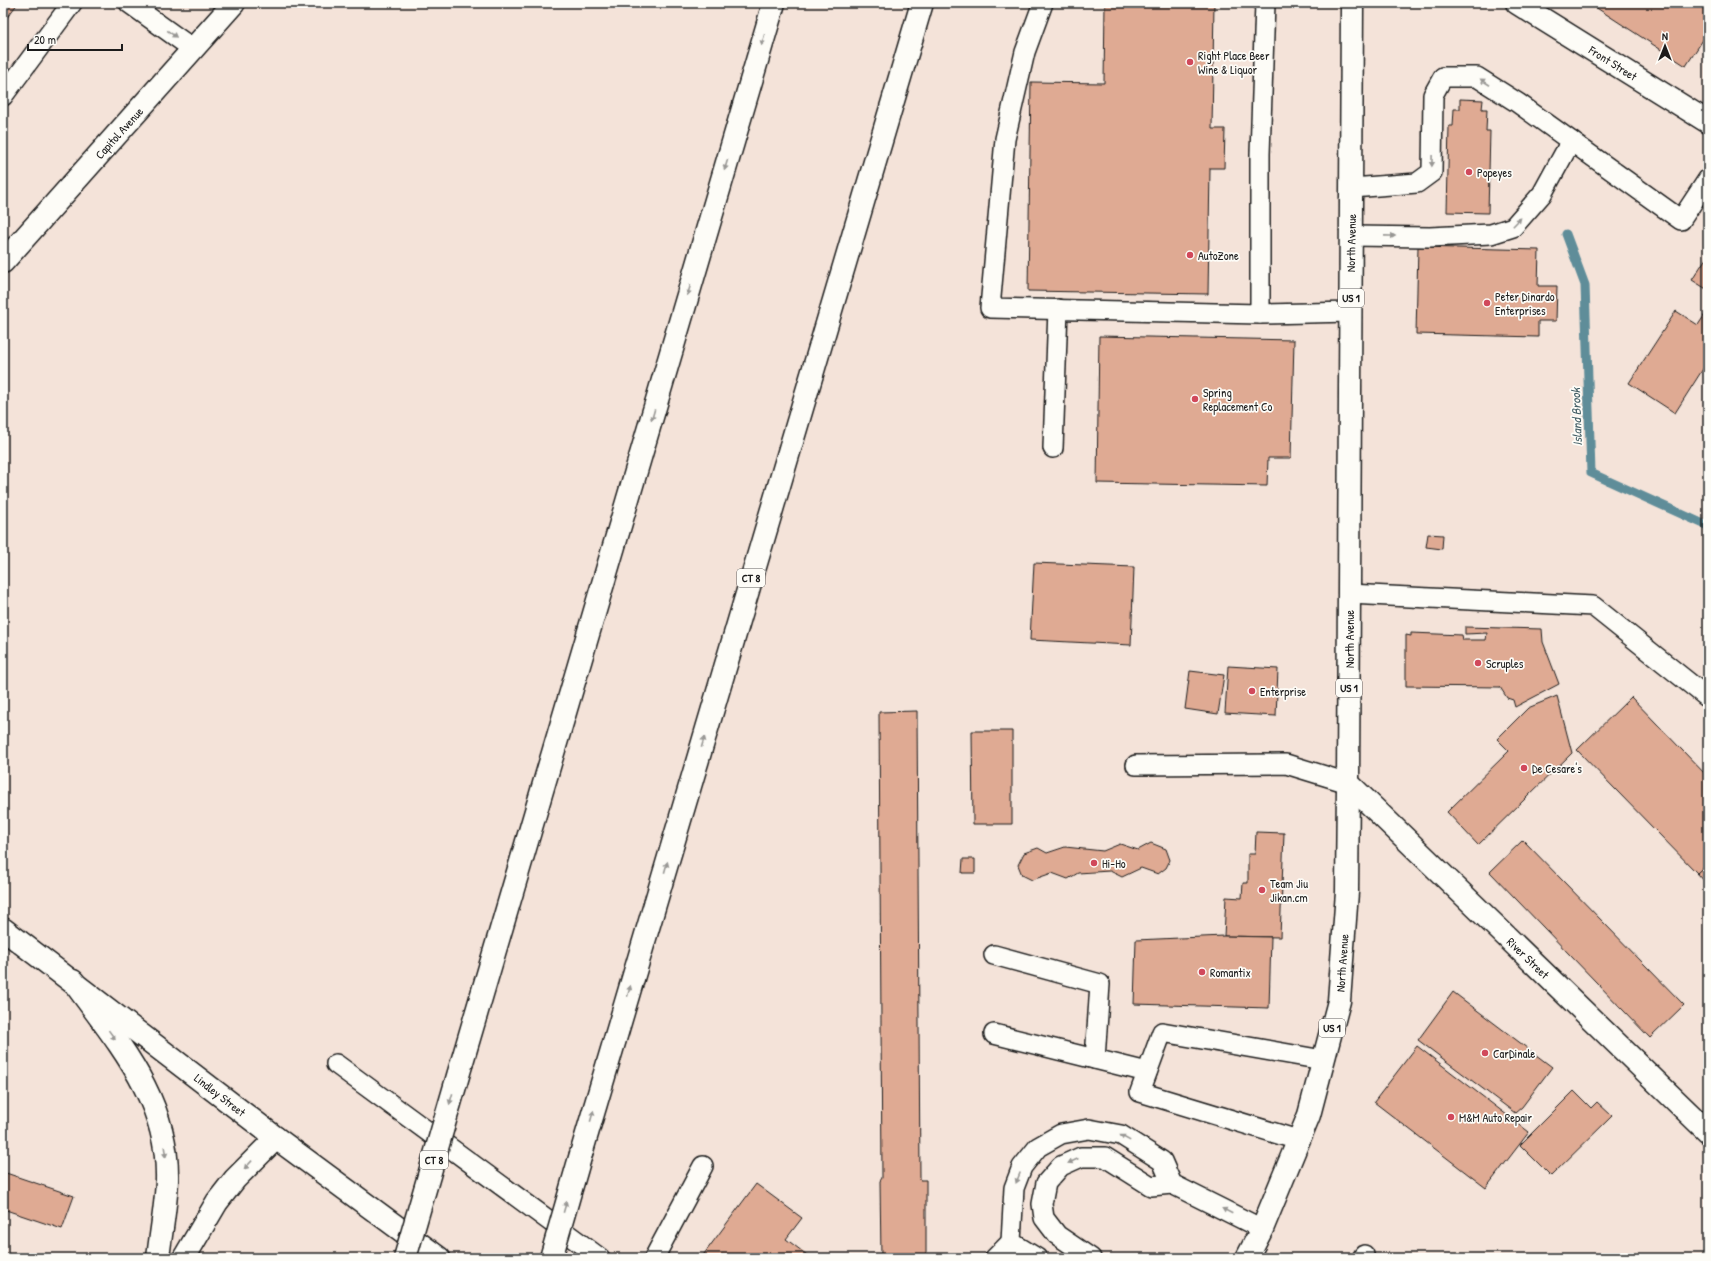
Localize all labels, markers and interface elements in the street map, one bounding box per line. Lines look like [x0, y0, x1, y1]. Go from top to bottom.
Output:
scale bar [28, 26, 122, 52]
north arrow [1645, 26, 1685, 66]
text: N [1662, 29, 1668, 43]
one-way arrow [167, 30, 177, 38]
text: 20 m [34, 31, 56, 48]
one-way arrow [760, 35, 766, 47]
street label: Front Street [1585, 41, 1641, 85]
place label: Right Place Beer Wine & Liquor [1198, 47, 1270, 78]
marker: Right Place Beer Wine & Liquor [1185, 57, 1195, 67]
one-way arrow [1480, 78, 1490, 86]
street label: Capitol Avenue [91, 103, 147, 163]
one-way arrow [1429, 155, 1435, 168]
one-way arrow [723, 159, 729, 171]
place label: Popeyes [1477, 164, 1512, 181]
marker: Popeyes [1464, 167, 1474, 177]
street label: North Avenue [1342, 214, 1360, 272]
one-way arrow [1512, 217, 1522, 227]
one-way arrow [1384, 233, 1397, 239]
place label: AutoZone [1198, 247, 1239, 264]
marker: AutoZone [1185, 250, 1195, 260]
one-way arrow [686, 284, 692, 296]
place label: Peter Dinardo Enterprises [1495, 288, 1555, 319]
road number: US 1 [1338, 289, 1364, 307]
marker: Peter Dinardo Enterprises [1482, 298, 1492, 308]
place label: Spring Replacement Co [1203, 384, 1273, 415]
water label: Island Brook [1566, 386, 1586, 446]
marker: Spring Replacement Co [1190, 394, 1200, 404]
one-way arrow [650, 409, 656, 421]
road number: CT 8 [737, 569, 765, 587]
street label: North Avenue [1341, 610, 1358, 668]
place label: Scruples [1486, 655, 1524, 672]
marker: Scruples [1473, 658, 1483, 668]
road number: US 1 [1336, 679, 1362, 697]
place label: Enterprise [1260, 683, 1306, 700]
marker: Enterprise [1247, 686, 1257, 696]
one-way arrow [700, 736, 706, 748]
place label: De Cesare's [1532, 760, 1582, 777]
marker: De Cesare's [1519, 763, 1529, 773]
place label: Hi-Ho [1102, 855, 1126, 872]
marker: Hi-Ho [1089, 858, 1099, 868]
one-way arrow [663, 861, 669, 873]
place label: Team Jiu Jikan.cm [1270, 875, 1308, 906]
marker: Team Jiu Jikan.cm [1257, 885, 1267, 895]
street label: North Avenue [1331, 933, 1353, 993]
street label: River Street [1503, 933, 1554, 983]
place label: Romantix [1210, 964, 1251, 981]
marker: Romantix [1197, 967, 1207, 977]
one-way arrow [626, 985, 632, 997]
road number: US 1 [1319, 1019, 1345, 1037]
one-way arrow [108, 1030, 116, 1041]
place label: CarDinale [1493, 1045, 1536, 1062]
marker: CarDinale [1480, 1048, 1490, 1058]
street label: Lindley Street [191, 1070, 250, 1121]
one-way arrow [448, 1093, 454, 1105]
place label: M&M Auto Repair [1459, 1109, 1533, 1126]
one-way arrow [589, 1110, 595, 1122]
marker: M&M Auto Repair [1446, 1112, 1456, 1122]
one-way arrow [1119, 1134, 1131, 1141]
one-way arrow [162, 1146, 168, 1158]
road number: CT 8 [420, 1151, 448, 1169]
one-way arrow [1067, 1158, 1079, 1164]
one-way arrow [244, 1160, 253, 1170]
one-way arrow [1014, 1172, 1020, 1184]
one-way arrow [562, 1201, 568, 1213]
one-way arrow [1221, 1208, 1233, 1214]

